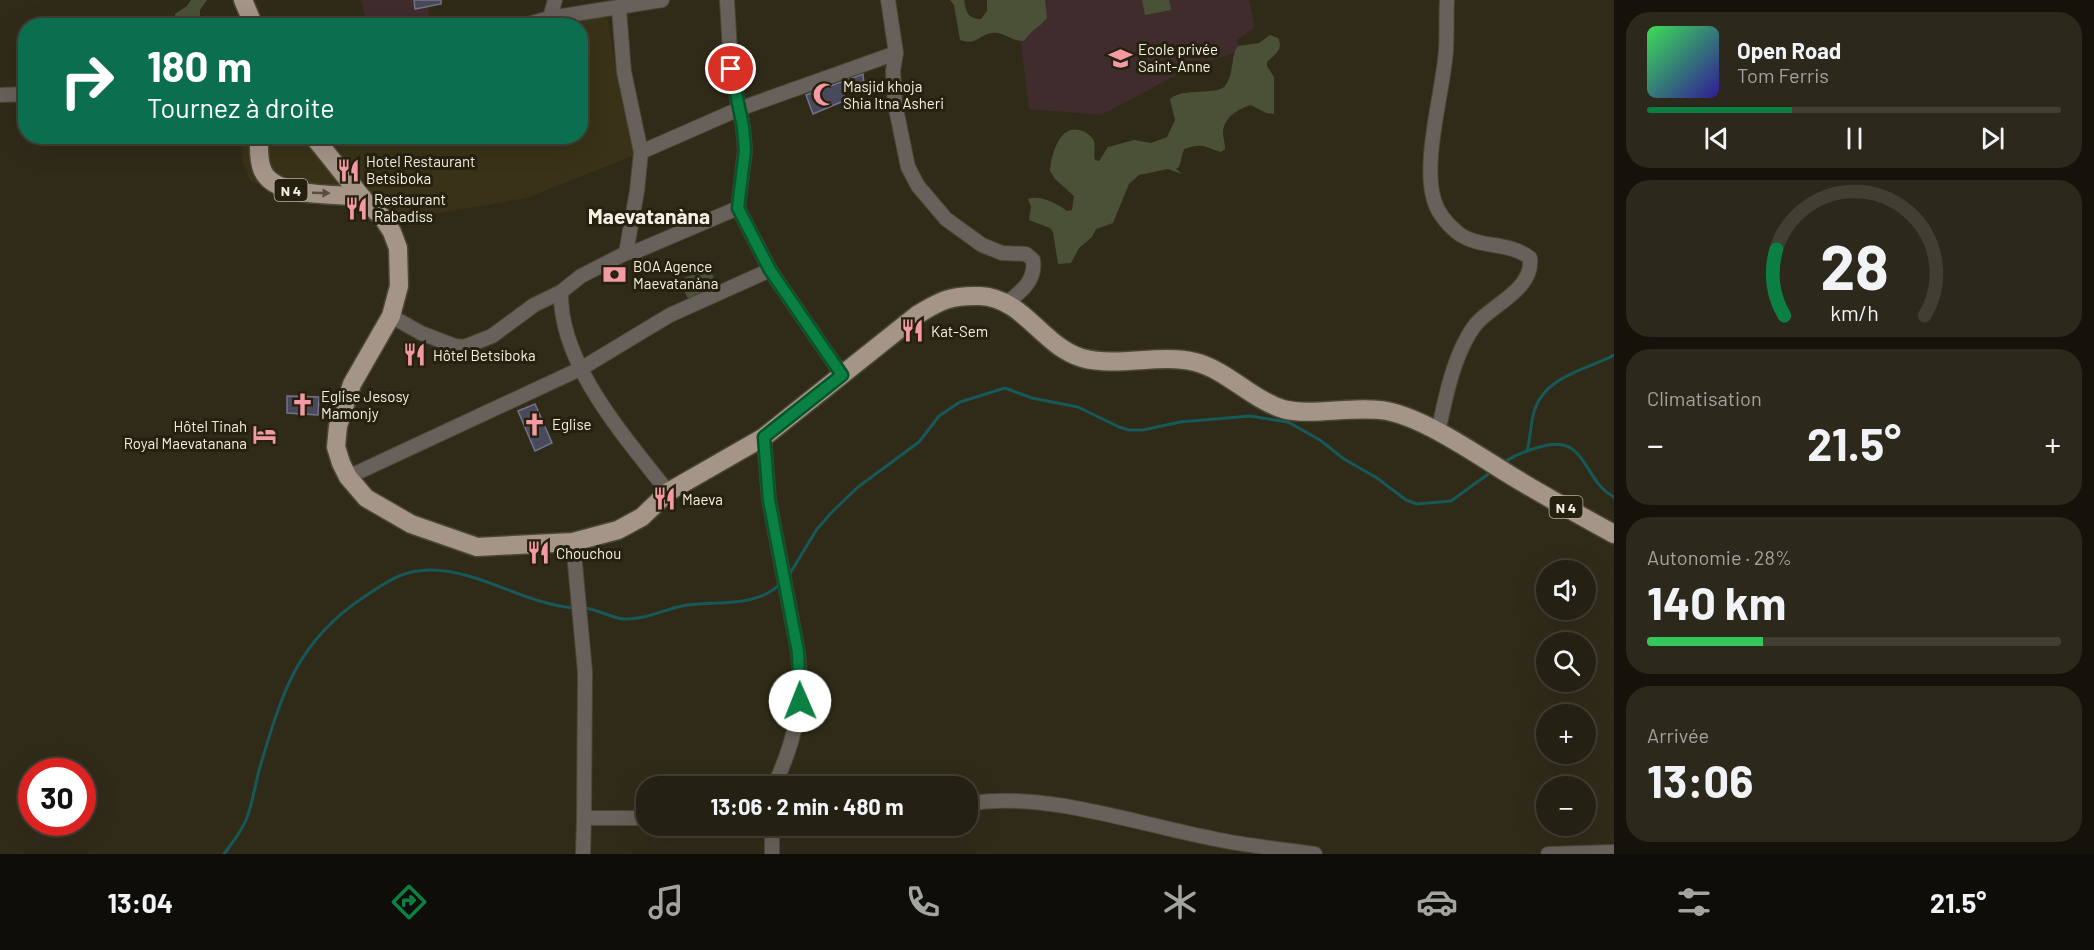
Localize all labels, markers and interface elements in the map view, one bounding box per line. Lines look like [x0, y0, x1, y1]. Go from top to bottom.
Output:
text: Open Road [1737, 37, 1841, 63]
text: 180 m [147, 40, 252, 90]
place label: Ecole privée Saint-Anne [1138, 40, 1218, 75]
icon: right [48, 42, 126, 120]
pin [705, 43, 756, 94]
school or university icon: Ecole privée Saint-Anne [1107, 45, 1133, 71]
icon: arrive [714, 52, 747, 85]
text: Tom Ferris [1737, 63, 1829, 87]
place label: Masjid khoja Shia Itna Asheri [843, 77, 944, 112]
mosque icon: Masjid khoja Shia Itna Asheri [812, 82, 838, 108]
text: Tournez à droite [147, 91, 335, 123]
icon: previous [1700, 122, 1733, 155]
icon: pause [1838, 122, 1871, 155]
icon: next [1976, 122, 2009, 155]
place label: Hotel Restaurant Betsiboka [366, 152, 476, 187]
restaurant icon: Hotel Restaurant Betsiboka [335, 157, 361, 183]
road number: N 4 [274, 179, 308, 201]
one-way arrow [312, 188, 331, 197]
place label: Restaurant Rabadiss [374, 190, 446, 225]
restaurant icon: Restaurant Rabadiss [343, 195, 369, 221]
district label: Maevatanàna [588, 203, 710, 228]
text: 28 [1820, 228, 1888, 302]
place label: BOA Agence Maevatanàna [633, 257, 718, 292]
bank icon: BOA Agence Maevatanàna [602, 262, 628, 288]
text: km/h [1830, 300, 1878, 325]
restaurant icon: Kat-Sem [900, 318, 926, 344]
place label: Kat-Sem [931, 322, 988, 340]
restaurant icon: Hôtel Betsiboka [402, 342, 428, 368]
place label: Hôtel Betsiboka [433, 346, 536, 364]
text: Climatisation [1647, 386, 1762, 410]
place label: Eglise Jesosy Mamonjy [321, 387, 409, 422]
church icon: Eglise Jesosy Mamonjy [290, 392, 316, 418]
church icon: Eglise [521, 411, 547, 437]
place label: Eglise [552, 415, 592, 433]
text: 21.5° [1807, 416, 1901, 470]
place label: Hôtel Tinah Royal Maevatanana [124, 417, 247, 452]
hotel icon: Hôtel Tinah Royal Maevatanana [252, 422, 278, 448]
text: − [1647, 424, 1664, 464]
text: + [2045, 424, 2061, 464]
restaurant icon: Maeva [651, 486, 677, 512]
place label: Maeva [682, 490, 723, 508]
road number: N 4 [1550, 496, 1582, 518]
restaurant icon: Chouchou [525, 540, 551, 566]
place label: Chouchou [556, 544, 621, 562]
text: Autonomie · 28% [1647, 545, 1792, 569]
map controls [1536, 560, 1596, 836]
button: sound [1536, 560, 1596, 620]
text: 140 km [1647, 575, 1786, 629]
button: search [1536, 632, 1596, 692]
position arrow [768, 669, 832, 733]
button: + [1536, 704, 1596, 764]
text: Arrivée [1647, 723, 1709, 747]
text: 13:06 [1647, 753, 1753, 807]
speed limit sign: 30 [18, 758, 96, 836]
button: − [1536, 776, 1596, 836]
text: 13:06 · 2 min · 480 m [710, 793, 904, 819]
icon: directions [388, 881, 430, 923]
icon: music [645, 881, 687, 923]
icon: phone [902, 881, 944, 923]
icon: climate [1159, 881, 1201, 923]
icon: car [1416, 881, 1458, 923]
icon: filters [1673, 881, 1715, 923]
text: 13:04 [107, 886, 173, 918]
text: 21.5° [1930, 886, 1986, 918]

